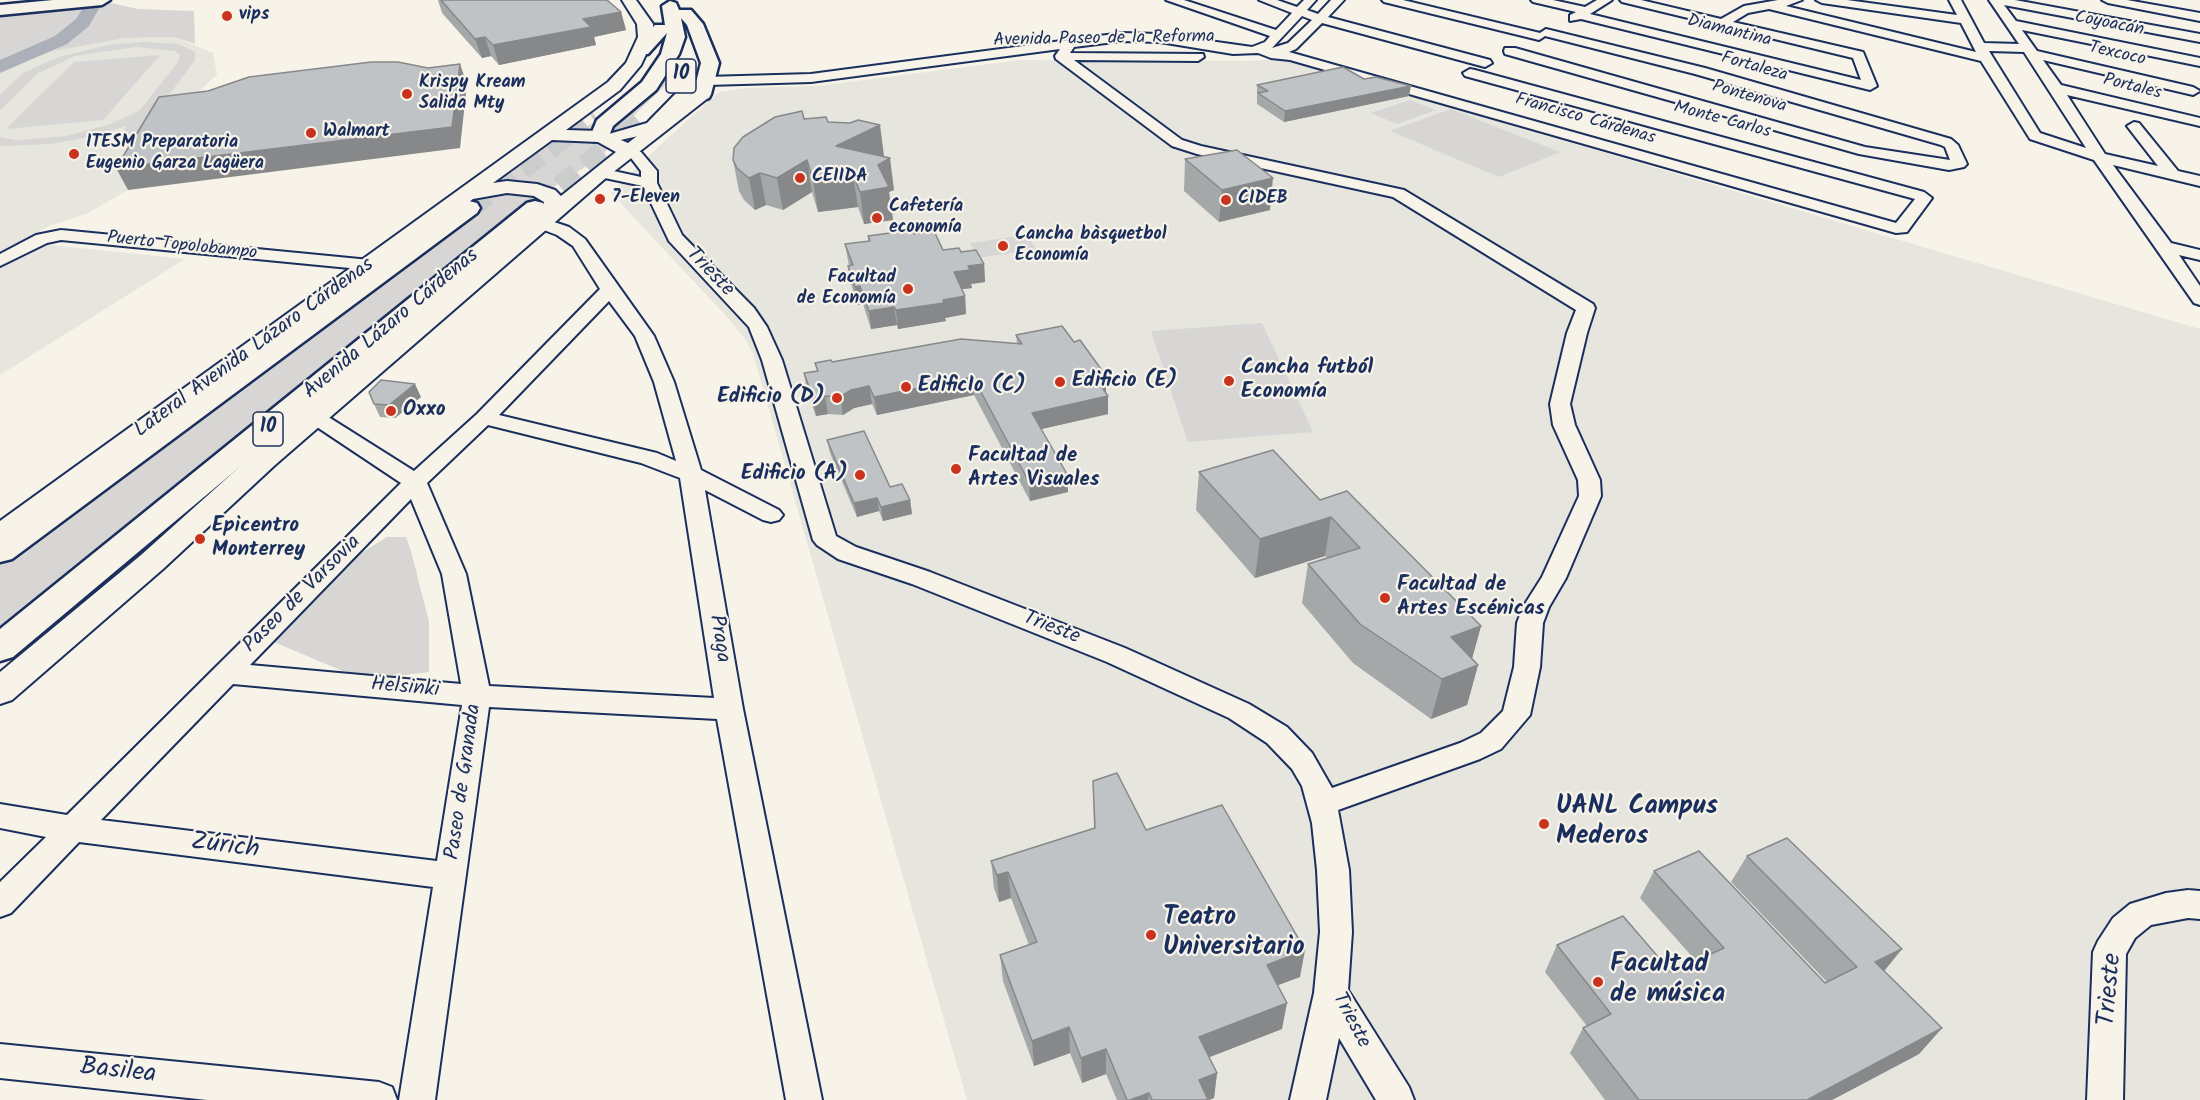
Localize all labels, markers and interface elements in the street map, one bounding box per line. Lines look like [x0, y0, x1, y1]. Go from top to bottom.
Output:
place label: vips [239, 5, 269, 27]
street label: Coyoacán [2073, 8, 2145, 42]
marker: vips [220, 9, 234, 23]
street label: Diamantina [1685, 11, 1773, 53]
street label: Avenida Paseo de la Reforma [993, 27, 1215, 53]
street label: Texcoco [2086, 38, 2148, 72]
street label: Fortaleza [1718, 48, 1790, 88]
road number: 10 [666, 59, 696, 93]
street label: Portales [2101, 70, 2163, 106]
place label: Krispy Kream Salida Mty [419, 73, 525, 116]
street label: Pontenova [1709, 77, 1789, 119]
marker: Krispy Kream Salida Mty [400, 87, 414, 101]
street label: Francisco Cárdenas [1512, 90, 1658, 150]
street label: Monte Carlos [1671, 98, 1773, 144]
place label: Walmart [323, 122, 390, 144]
marker: Walmart [304, 126, 318, 140]
place label: ITESM Preparatoria Eugenio Garza Lagüera [86, 133, 264, 176]
marker: ITESM Preparatoria Eugenio Garza Lagüera [67, 147, 81, 161]
place label: CEIIDA [812, 167, 867, 189]
marker: CEIIDA [793, 171, 807, 185]
place label: 7-Eleven [612, 188, 680, 210]
place label: CIDEB [1238, 189, 1288, 211]
marker: 7-Eleven [593, 192, 607, 206]
marker: CIDEB [1219, 193, 1233, 207]
place label: Cafetería economía [889, 197, 963, 240]
marker: Cafetería economía [870, 211, 884, 225]
place label: Cancha bàsquetbol Economía [1015, 225, 1166, 268]
street label: Puerto Topolobampo [106, 228, 258, 266]
marker: Cancha bàsquetbol Economía [996, 239, 1010, 253]
street label: Trieste [679, 243, 739, 303]
street label: Avenida Lázaro Cárdenas [299, 244, 485, 406]
street label: Lateral Avenida Lázaro Cárdenas [130, 254, 380, 444]
place label: Facultad de Economía [797, 268, 896, 310]
marker: Facultad de Economía [901, 282, 915, 296]
place label: Cancha futból Economía [1241, 356, 1373, 406]
place label: Edificio (E) [1072, 369, 1177, 395]
place label: EdificIo (C) [918, 374, 1026, 400]
marker: Cancha futból Economía [1222, 374, 1236, 388]
marker: Edificio (E) [1053, 375, 1067, 389]
marker: EdificIo (C) [899, 380, 913, 394]
place label: Edificio (D) [717, 385, 825, 411]
marker: Edificio (D) [830, 391, 844, 405]
place label: Oxxo [403, 398, 445, 424]
marker: Oxxo [384, 404, 398, 418]
road number: 10 [253, 412, 283, 446]
place label: Facultad de Artes Visuales [968, 444, 1099, 494]
place label: Edificio (A) [741, 462, 848, 488]
marker: Facultad de Artes Visuales [949, 462, 963, 476]
marker: Edificio (A) [853, 468, 867, 482]
place label: Epicentro Monterrey [212, 514, 305, 564]
street label: Paseo de Varsovia [239, 531, 367, 659]
marker: Epicentro Monterrey [193, 532, 207, 546]
place label: Facultad de Artes Escénicas [1397, 573, 1545, 623]
marker: Facultad de Artes Escénicas [1378, 591, 1392, 605]
street label: Trieste [1019, 607, 1083, 651]
street label: Praga [702, 613, 734, 665]
street label: Helsinki [370, 673, 440, 705]
street label: Paseo de Granada [442, 703, 488, 861]
place label: UANL Campus Mederos [1556, 793, 1718, 855]
marker: UANL Campus Mederos [1537, 817, 1551, 831]
street label: Zúrich [189, 828, 261, 868]
place label: Teatro Universitario [1163, 904, 1305, 966]
marker: Teatro Universitario [1144, 928, 1158, 942]
place label: Facultad de música [1610, 951, 1725, 1012]
street label: Trieste [2093, 952, 2131, 1028]
marker: Facultad de música [1591, 975, 1605, 989]
street label: Trieste [1325, 989, 1375, 1053]
street label: Basilea [78, 1053, 158, 1093]

